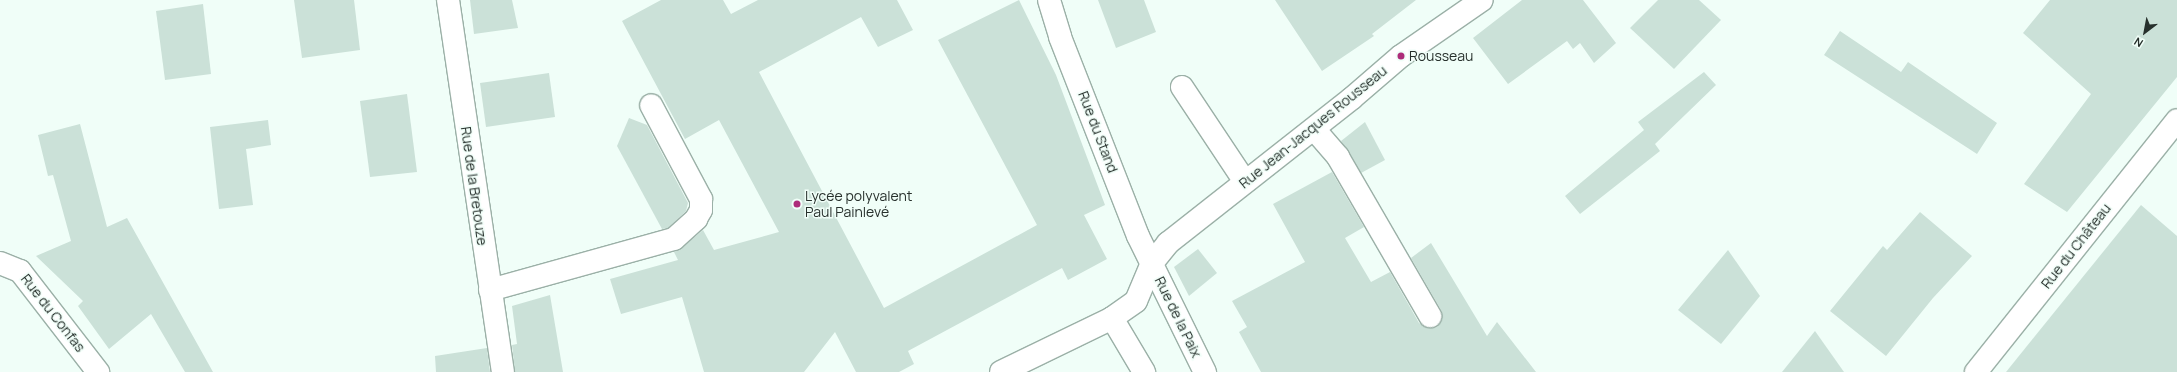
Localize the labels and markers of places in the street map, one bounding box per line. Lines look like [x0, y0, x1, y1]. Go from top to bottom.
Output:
place label: Rousseau [1409, 48, 1473, 64]
marker: Rousseau [1396, 51, 1406, 61]
place label: Lycée polyvalent Paul Painlevé [805, 188, 912, 220]
marker: Lycée polyvalent Paul Painlevé [792, 199, 802, 209]

